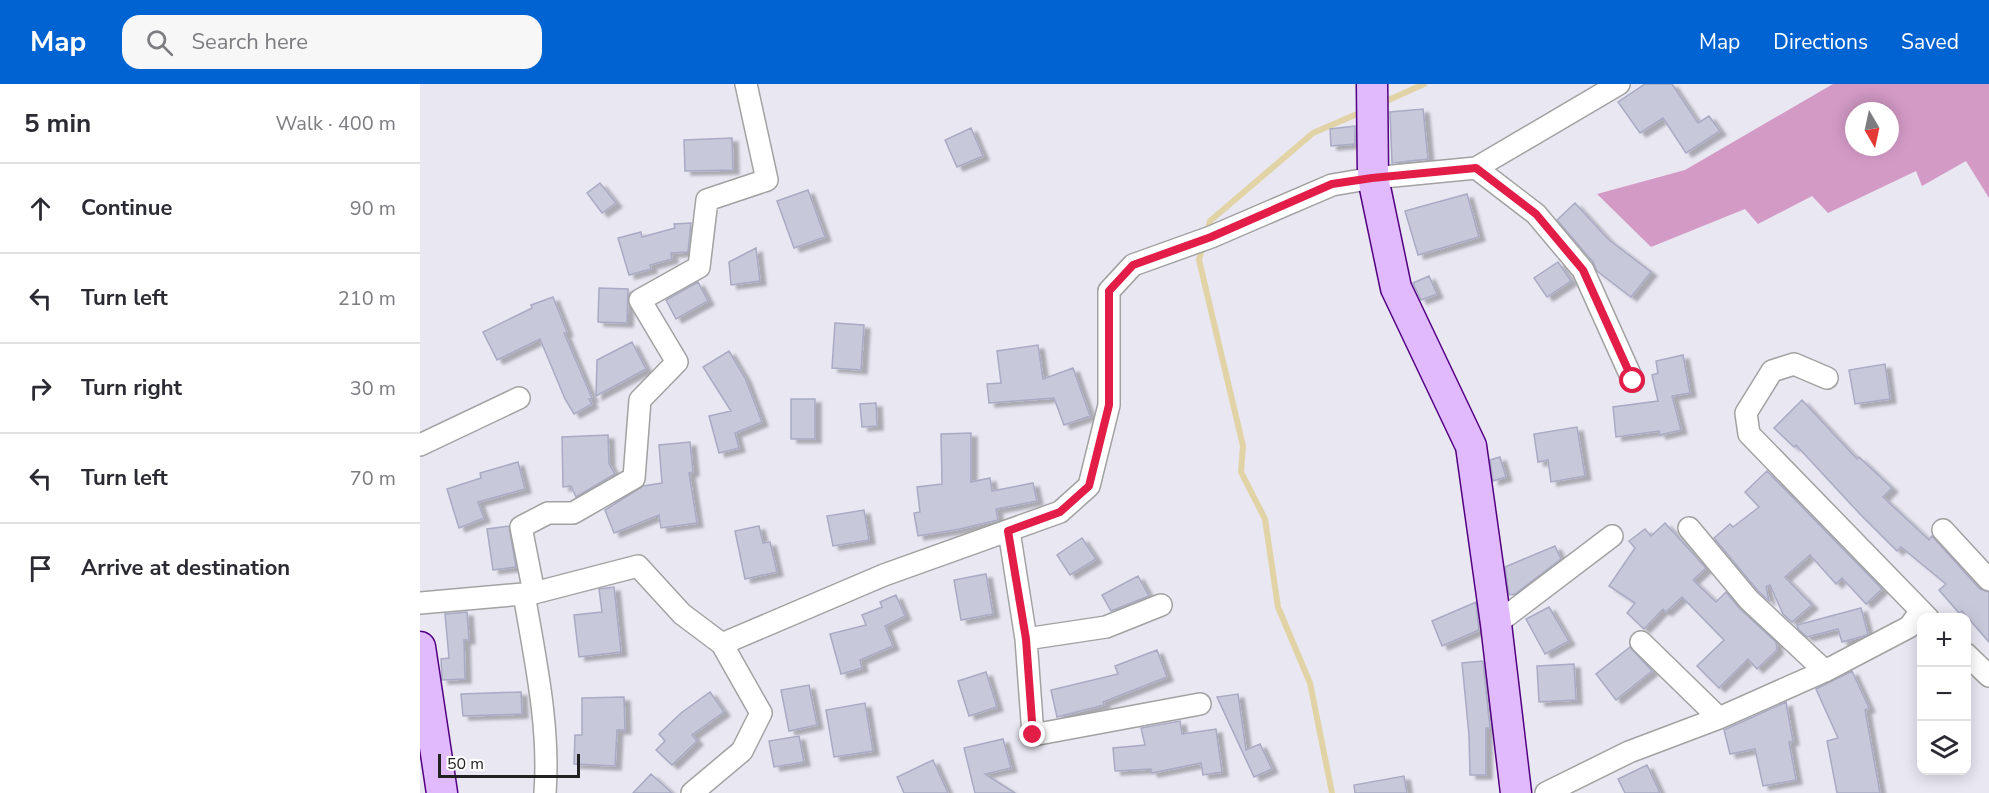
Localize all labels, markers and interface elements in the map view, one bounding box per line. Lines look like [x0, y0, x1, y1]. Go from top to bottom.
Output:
search box [122, 15, 542, 69]
text: Map [30, 23, 86, 61]
icon: search [143, 26, 176, 59]
text: Search here [191, 27, 308, 57]
text: Map [1699, 28, 1740, 56]
text: Directions [1773, 28, 1868, 56]
text: Saved [1901, 28, 1959, 56]
north arrow [1845, 102, 1899, 156]
text: 5 min [24, 106, 91, 141]
text: Walk · 400 m [276, 110, 396, 137]
icon: ahead [24, 192, 57, 225]
text: Continue [81, 193, 172, 223]
text: 90 m [350, 195, 396, 222]
icon: left [24, 282, 57, 315]
text: Turn left [81, 283, 168, 313]
text: 210 m [338, 285, 396, 312]
route start [1619, 367, 1645, 393]
icon: right [24, 372, 57, 405]
text: Turn right [81, 373, 182, 403]
text: 30 m [350, 375, 396, 402]
icon: left [24, 462, 57, 495]
text: Turn left [81, 463, 168, 493]
text: 70 m [350, 465, 396, 492]
icon: arrive [24, 552, 57, 585]
text: Arrive at destination [81, 553, 290, 583]
map controls [1917, 613, 1971, 775]
button: + [1917, 613, 1971, 667]
button: − [1917, 667, 1971, 721]
route end [1019, 721, 1045, 747]
button: layers [1917, 721, 1971, 775]
scale bar [438, 751, 580, 778]
text: 50 m [447, 753, 484, 775]

